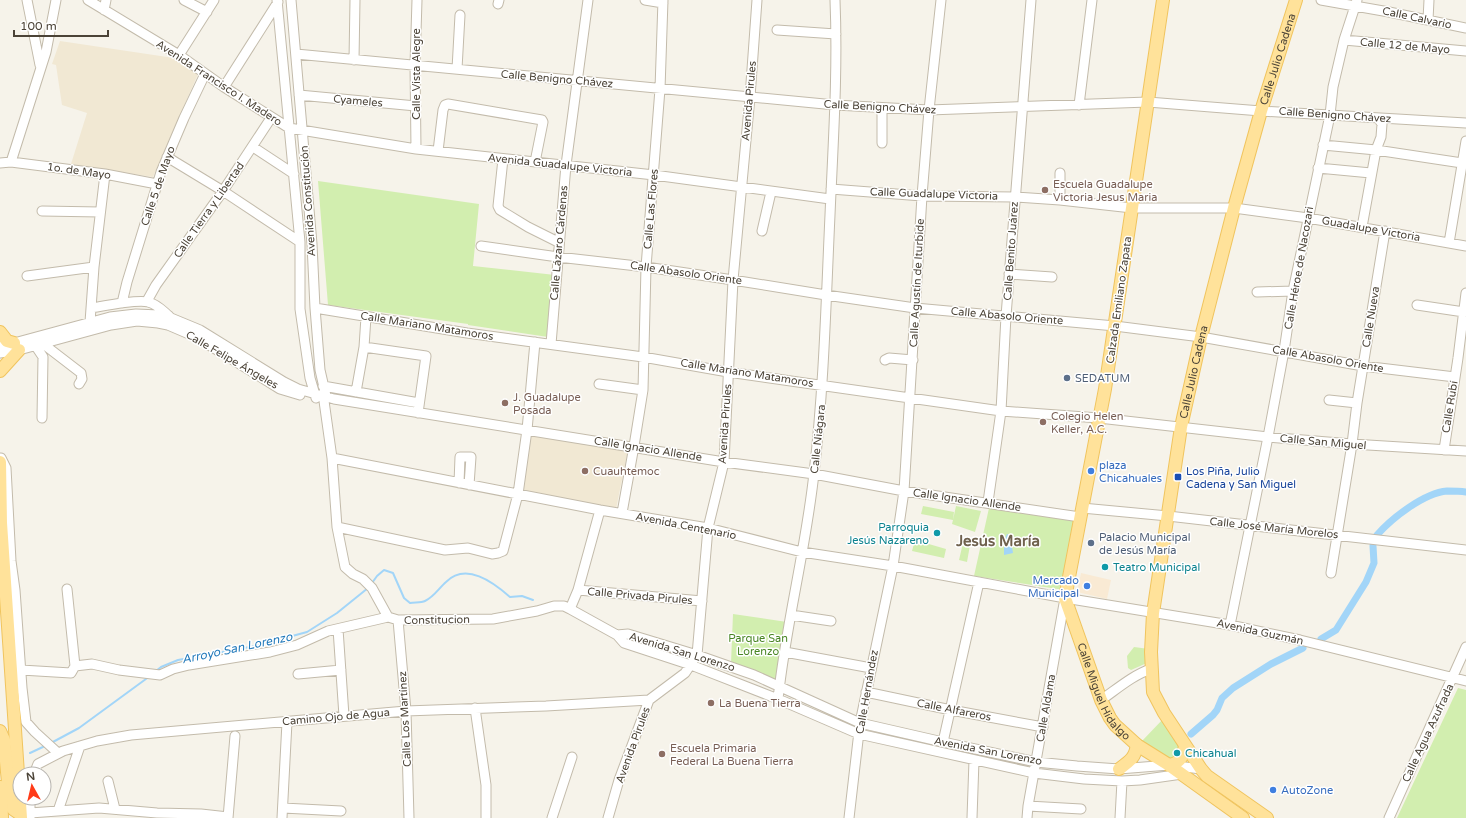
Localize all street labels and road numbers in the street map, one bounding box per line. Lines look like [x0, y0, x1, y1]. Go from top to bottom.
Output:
street label: Calle Calvario [1381, 4, 1453, 32]
street label: Calle Julio Cadena [1257, 12, 1298, 106]
street label: Calle Vista Alegre [410, 28, 423, 120]
street label: Calle 12 de Mayo [1359, 36, 1451, 56]
street label: Avenida Francisco I. Madero [154, 37, 285, 129]
street label: Avenida Pirules [739, 60, 759, 142]
street label: Calle Benigno Chávez [500, 68, 614, 90]
street label: Cyameles [333, 92, 383, 110]
street label: Calle Benigno Chávez [823, 98, 937, 116]
street label: Calle Benigno Chávez [1278, 105, 1392, 125]
street label: Calle 5 de Mayo [138, 144, 178, 228]
street label: Avenida Constitución [298, 145, 318, 257]
street label: Avenida Guadalupe Victoria [487, 151, 633, 179]
street label: 1o. de Mayo [46, 160, 112, 182]
street label: Calle Tierra y Libertad [171, 160, 247, 260]
street label: Calle Las Flores [641, 168, 661, 250]
street label: Calle Lázaro Cárdenas [547, 185, 571, 301]
street label: Calle Guadalupe Victoria [870, 185, 998, 203]
street label: Calle Benito Juárez [1001, 201, 1021, 301]
street label: Calle Héroe de Nacozari [1282, 205, 1316, 331]
street label: Guadalupe Victoria [1321, 214, 1421, 244]
street label: Calle Agustín de Iturbide [907, 218, 927, 348]
street label: Calzada Emiliano Zapata [1104, 235, 1134, 365]
street label: Calle Abasolo Oriente [629, 259, 743, 287]
street label: Calle Nueva [1360, 285, 1382, 349]
street label: Calle Abasolo Oriente [950, 305, 1064, 327]
street label: Calle Mariano Matamoros [360, 309, 494, 343]
street label: Calle Julio Cadena [1177, 324, 1210, 420]
street label: Calle Felipe Ángeles [183, 327, 281, 392]
street label: Calle Abasolo Oriente [1271, 343, 1385, 375]
street label: Calle Mariano Matamoros [680, 356, 814, 390]
street label: Calle Rubí [1439, 380, 1461, 434]
street label: Avenida Pirules [716, 383, 734, 465]
street label: Calle Niágara [808, 404, 828, 474]
street label: Calle San Miguel [1279, 432, 1367, 452]
street label: Calle Ignacio Allende [593, 434, 703, 464]
street label: Calle Ignacio Allende [912, 486, 1022, 514]
street label: Avenida Centenario [635, 510, 738, 542]
street label: Calle José María Morelos [1209, 515, 1339, 541]
street label: Calle Privada Pirules [587, 585, 693, 607]
street label: Constitucion [404, 613, 470, 627]
street label: Avenida Guzmán [1215, 616, 1305, 648]
street label: Avenida San Lorenzo [628, 630, 737, 674]
street label: Calle Miguel Hidalgo [1075, 641, 1134, 743]
street label: Calle Hernández [853, 648, 881, 735]
street label: Calle Los Martínez [396, 670, 414, 767]
street label: Calle Aldama [1034, 673, 1058, 743]
street label: Calle Agua Azufrada [1399, 682, 1457, 784]
street label: Calle Alfareros [916, 696, 992, 724]
street label: Avenida Pirules [613, 705, 653, 785]
street label: Camino Ojo de Agua [282, 706, 390, 728]
street label: Avenida San Lorenzo [933, 734, 1043, 768]

